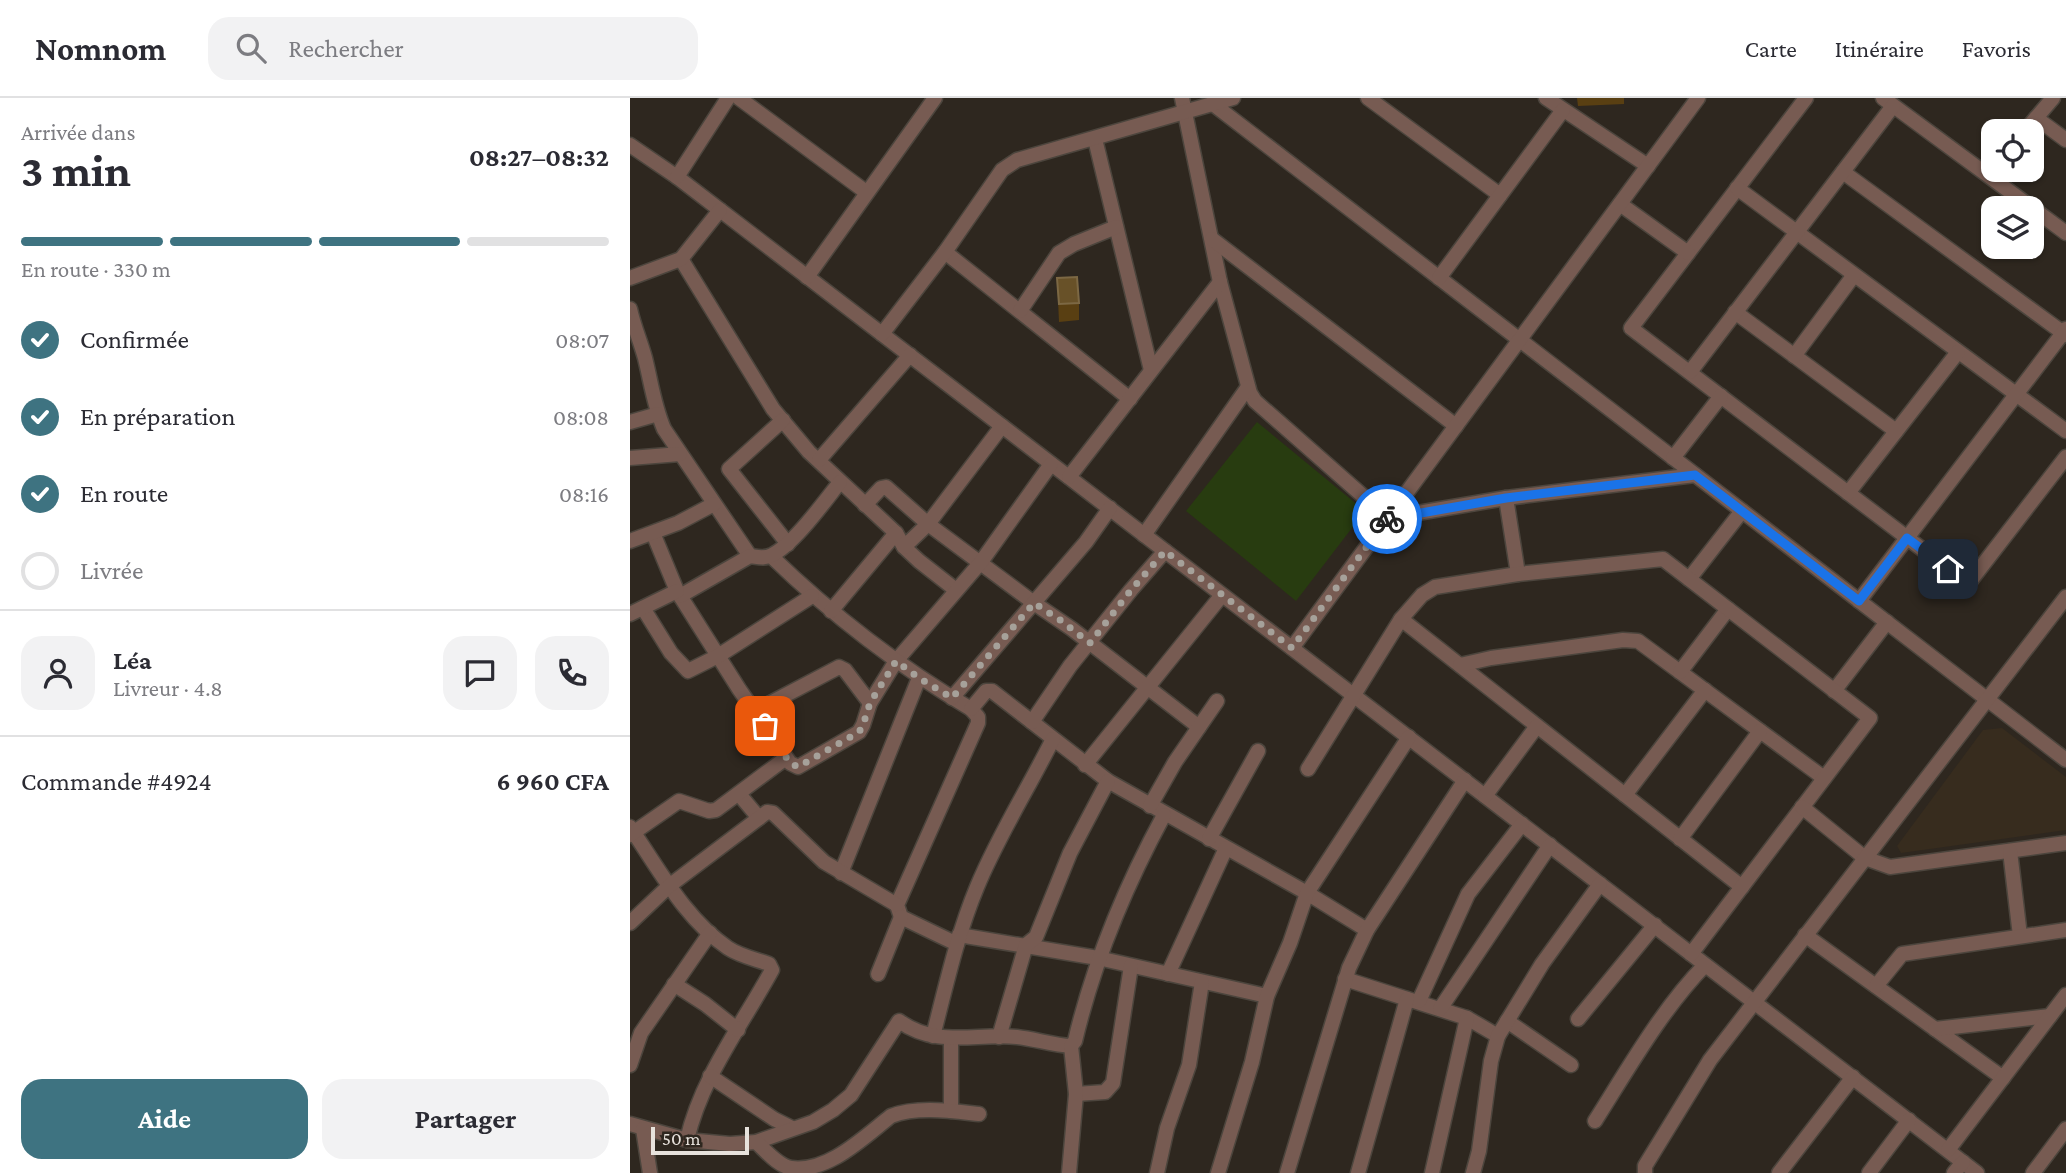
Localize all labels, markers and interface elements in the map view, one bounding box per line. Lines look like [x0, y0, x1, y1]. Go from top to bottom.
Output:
search box [208, 17, 698, 80]
icon: search [232, 29, 270, 67]
text: Nomnom [35, 30, 166, 67]
text: Rechercher [288, 34, 404, 63]
text: Carte [1745, 35, 1797, 62]
text: Itinéraire [1835, 35, 1924, 62]
text: Favoris [1962, 35, 2031, 62]
text: Arrivée dans [21, 119, 136, 145]
map controls [1981, 119, 2044, 259]
button: locate [1981, 119, 2044, 182]
text: 08:27–08:32 [469, 143, 609, 172]
text: 3 min [21, 145, 131, 196]
button: layers [1981, 196, 2044, 259]
text: En route · 330 m [21, 256, 171, 282]
icon: check [21, 321, 59, 359]
text: Confirmée [80, 325, 189, 354]
text: 08:07 [555, 327, 609, 353]
icon: check [21, 398, 59, 436]
text: En préparation [80, 402, 235, 431]
text: 08:08 [553, 404, 609, 430]
icon: check [21, 475, 59, 513]
text: En route [80, 479, 168, 508]
text: 08:16 [559, 481, 609, 507]
courier [1352, 484, 1422, 554]
icon: bike [1368, 500, 1406, 538]
pin [1918, 539, 1978, 599]
icon: home [1929, 550, 1967, 588]
text: Livrée [80, 556, 143, 585]
button: person [21, 636, 95, 710]
button: chat [443, 636, 517, 710]
button: phone [535, 636, 609, 710]
text: Léa [113, 646, 152, 675]
text: Livreur · 4.8 [113, 675, 223, 701]
pin [735, 696, 795, 756]
icon: bag [746, 707, 784, 745]
text: Commande #4924 [21, 767, 212, 796]
text: 6 960 CFA [496, 767, 609, 796]
button: Aide [21, 1079, 308, 1159]
button: Partager [322, 1079, 609, 1159]
scale bar [651, 1124, 749, 1156]
text: 50 m [662, 1128, 701, 1149]

